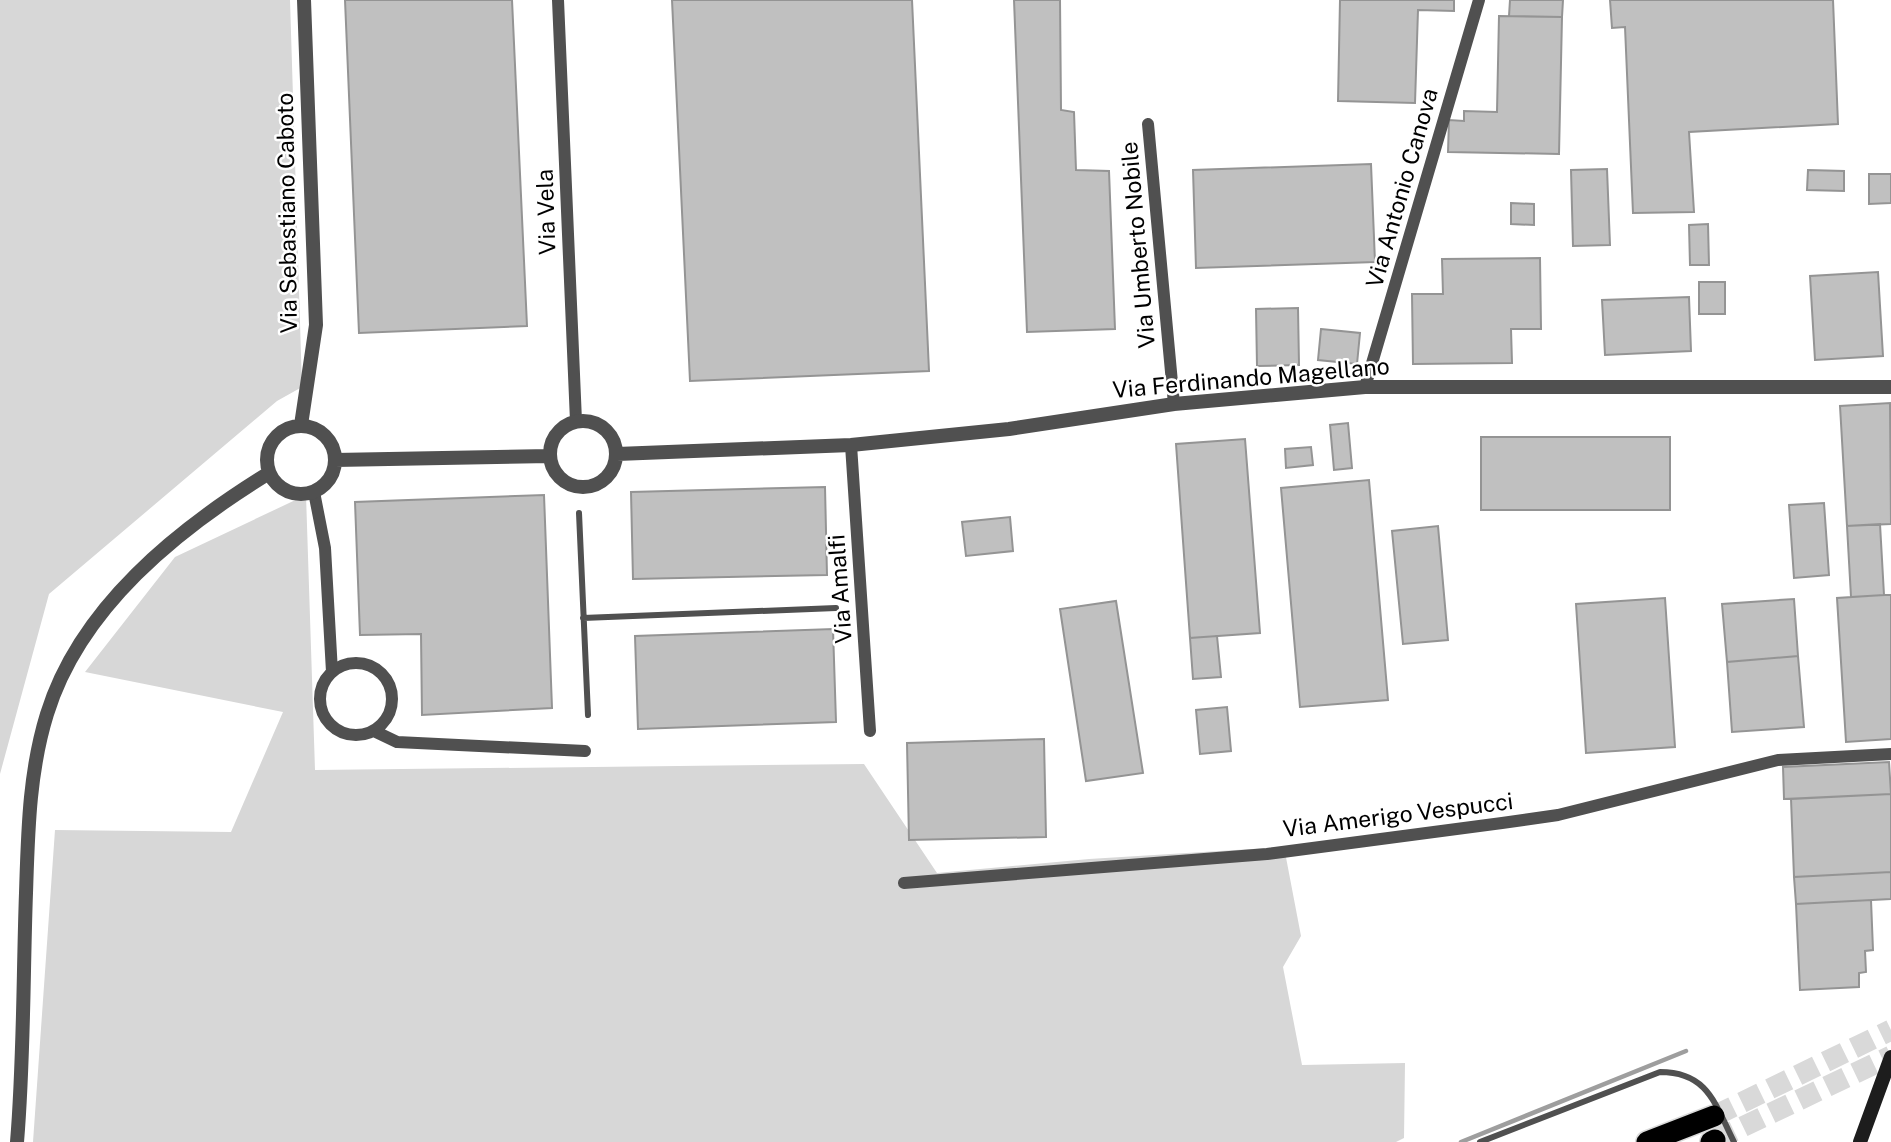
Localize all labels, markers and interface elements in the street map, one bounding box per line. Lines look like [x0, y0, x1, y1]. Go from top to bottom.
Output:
street label: Via Antonio Canova [1360, 85, 1443, 291]
street label: Via Sebastiano Caboto [271, 92, 302, 334]
street label: Via Umberto Nobile [1115, 141, 1160, 349]
street label: Via Vela [531, 169, 560, 255]
street label: Via Ferdinando Magellano [1111, 352, 1391, 403]
street label: Via Amalfi [822, 534, 857, 644]
street label: Via Amerigo Vespucci [1281, 787, 1515, 842]

